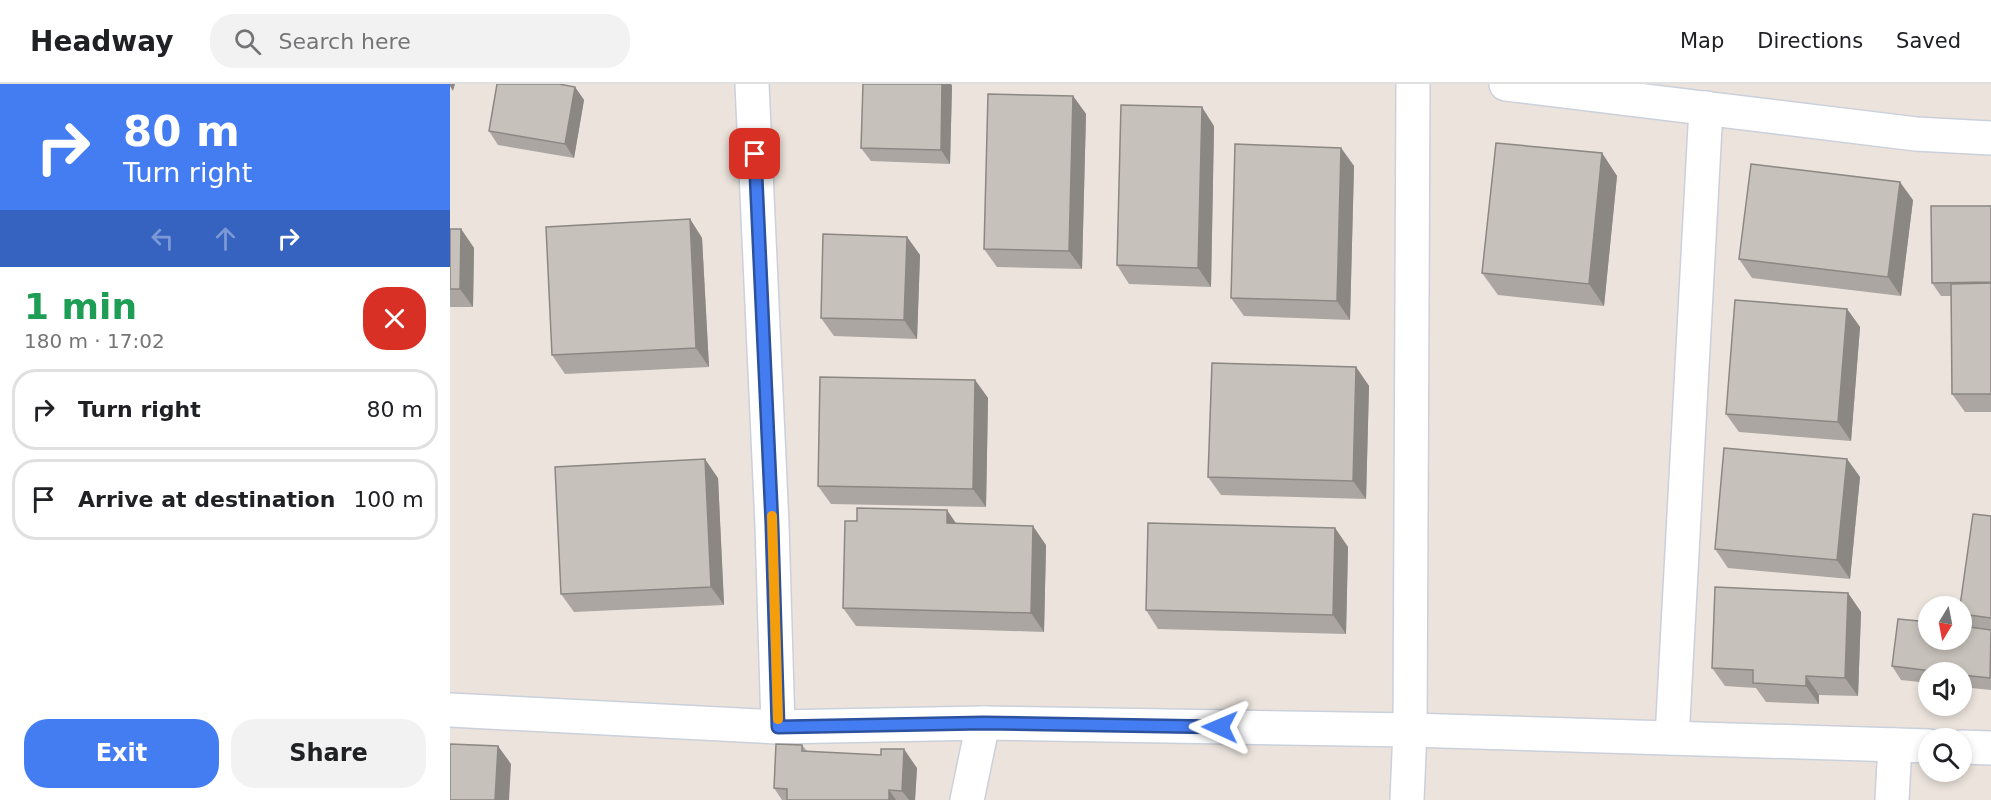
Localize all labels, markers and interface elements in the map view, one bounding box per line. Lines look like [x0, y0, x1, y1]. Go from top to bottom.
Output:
search box [210, 14, 630, 68]
text: Headway [30, 25, 174, 58]
icon: search [231, 25, 264, 58]
text: Search here [279, 29, 411, 54]
text: Map [1680, 29, 1724, 53]
text: Directions [1757, 29, 1863, 53]
text: Saved [1896, 29, 1961, 53]
text: 80 m [123, 107, 240, 156]
icon: right [24, 108, 102, 186]
pin [729, 128, 780, 179]
icon: arrive [738, 137, 771, 170]
text: Turn right [123, 157, 252, 188]
icon: left [146, 222, 179, 255]
icon: ahead [209, 222, 242, 255]
icon: right [272, 222, 305, 255]
text: 1 min [24, 286, 137, 327]
button: close [363, 287, 426, 350]
text: 180 m · 17:02 [24, 329, 165, 353]
icon: right [27, 393, 60, 426]
text: Turn right [78, 397, 201, 422]
text: 80 m [367, 397, 423, 422]
icon: arrive [27, 483, 60, 516]
text: Arrive at destination [78, 487, 335, 512]
text: 100 m [353, 487, 424, 512]
north arrow [1918, 596, 1972, 650]
map controls [1918, 596, 1972, 782]
button: sound [1918, 662, 1972, 716]
position arrow [1188, 695, 1252, 759]
button: Exit [24, 719, 219, 788]
button: Share [231, 719, 426, 788]
button: search [1918, 728, 1972, 782]

